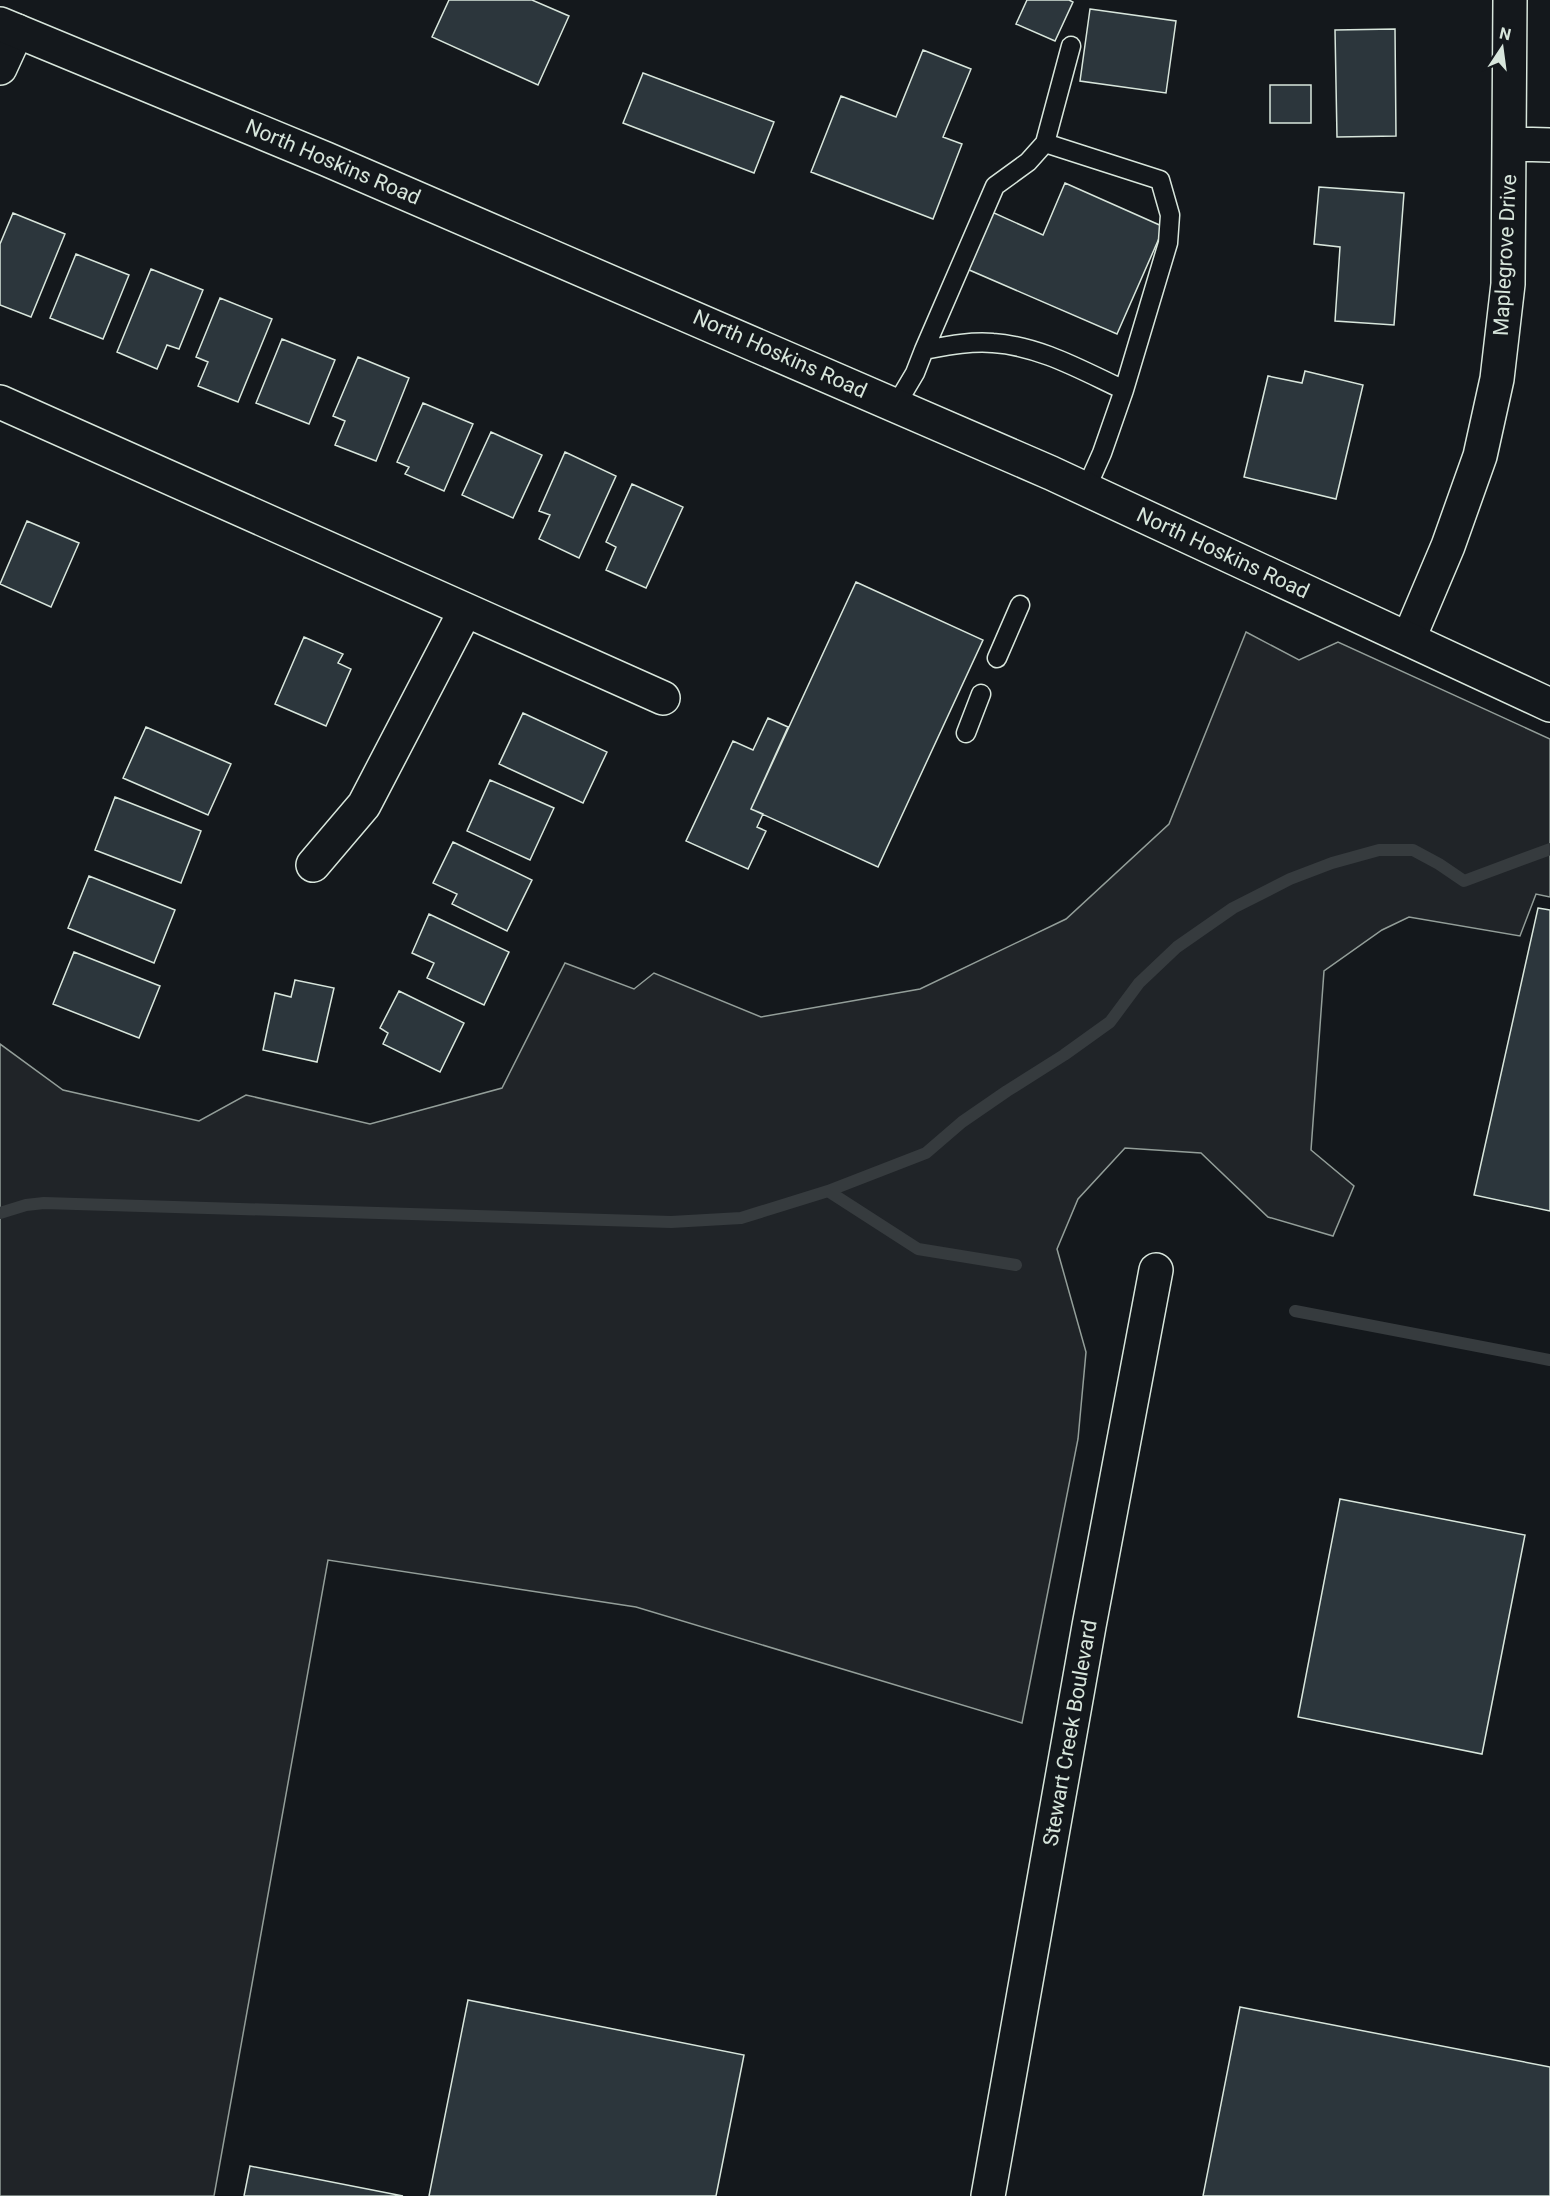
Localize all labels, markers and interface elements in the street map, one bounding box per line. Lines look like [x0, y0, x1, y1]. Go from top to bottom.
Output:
north arrow [1472, 18, 1532, 78]
text: N [1498, 23, 1513, 44]
street label: North Hoskins Road [242, 114, 424, 210]
street label: Maplegrove Drive [1489, 174, 1521, 336]
street label: North Hoskins Road [689, 305, 871, 403]
street label: North Hoskins Road [1133, 502, 1313, 604]
street label: Stewart Creek Boulevard [1038, 1618, 1102, 1848]

